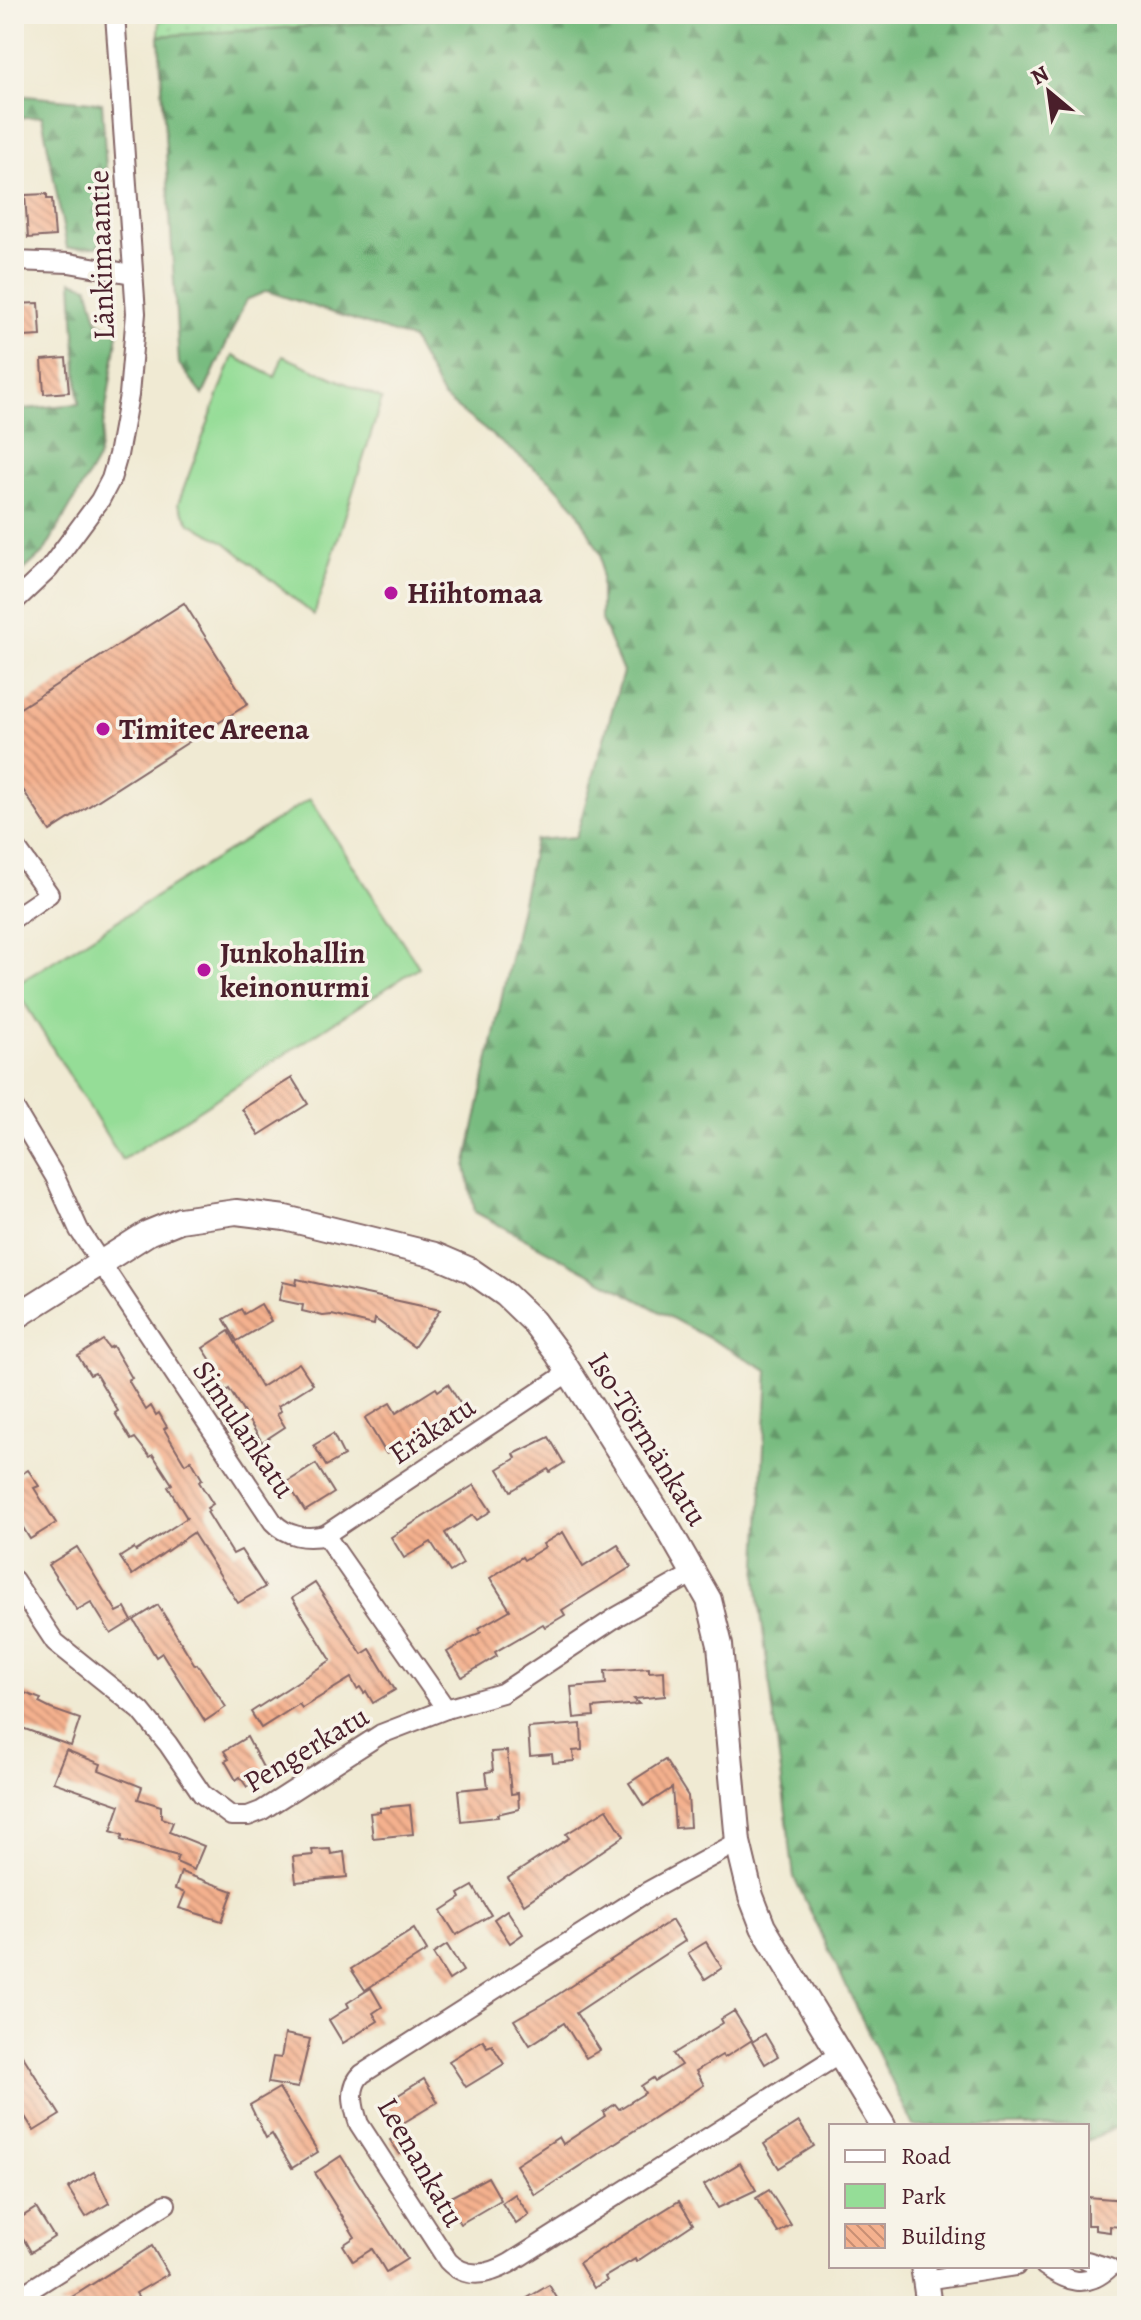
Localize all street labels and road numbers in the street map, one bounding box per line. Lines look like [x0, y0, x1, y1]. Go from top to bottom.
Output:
street label: Länkimaantie [78, 169, 124, 341]
street label: Iso-Törmänkatu [579, 1345, 718, 1534]
street label: Simulankatu [183, 1353, 305, 1506]
street label: Eräkatu [381, 1386, 484, 1474]
street label: Pengerkatu [236, 1696, 377, 1802]
street label: Leenankatu [368, 2090, 475, 2235]

